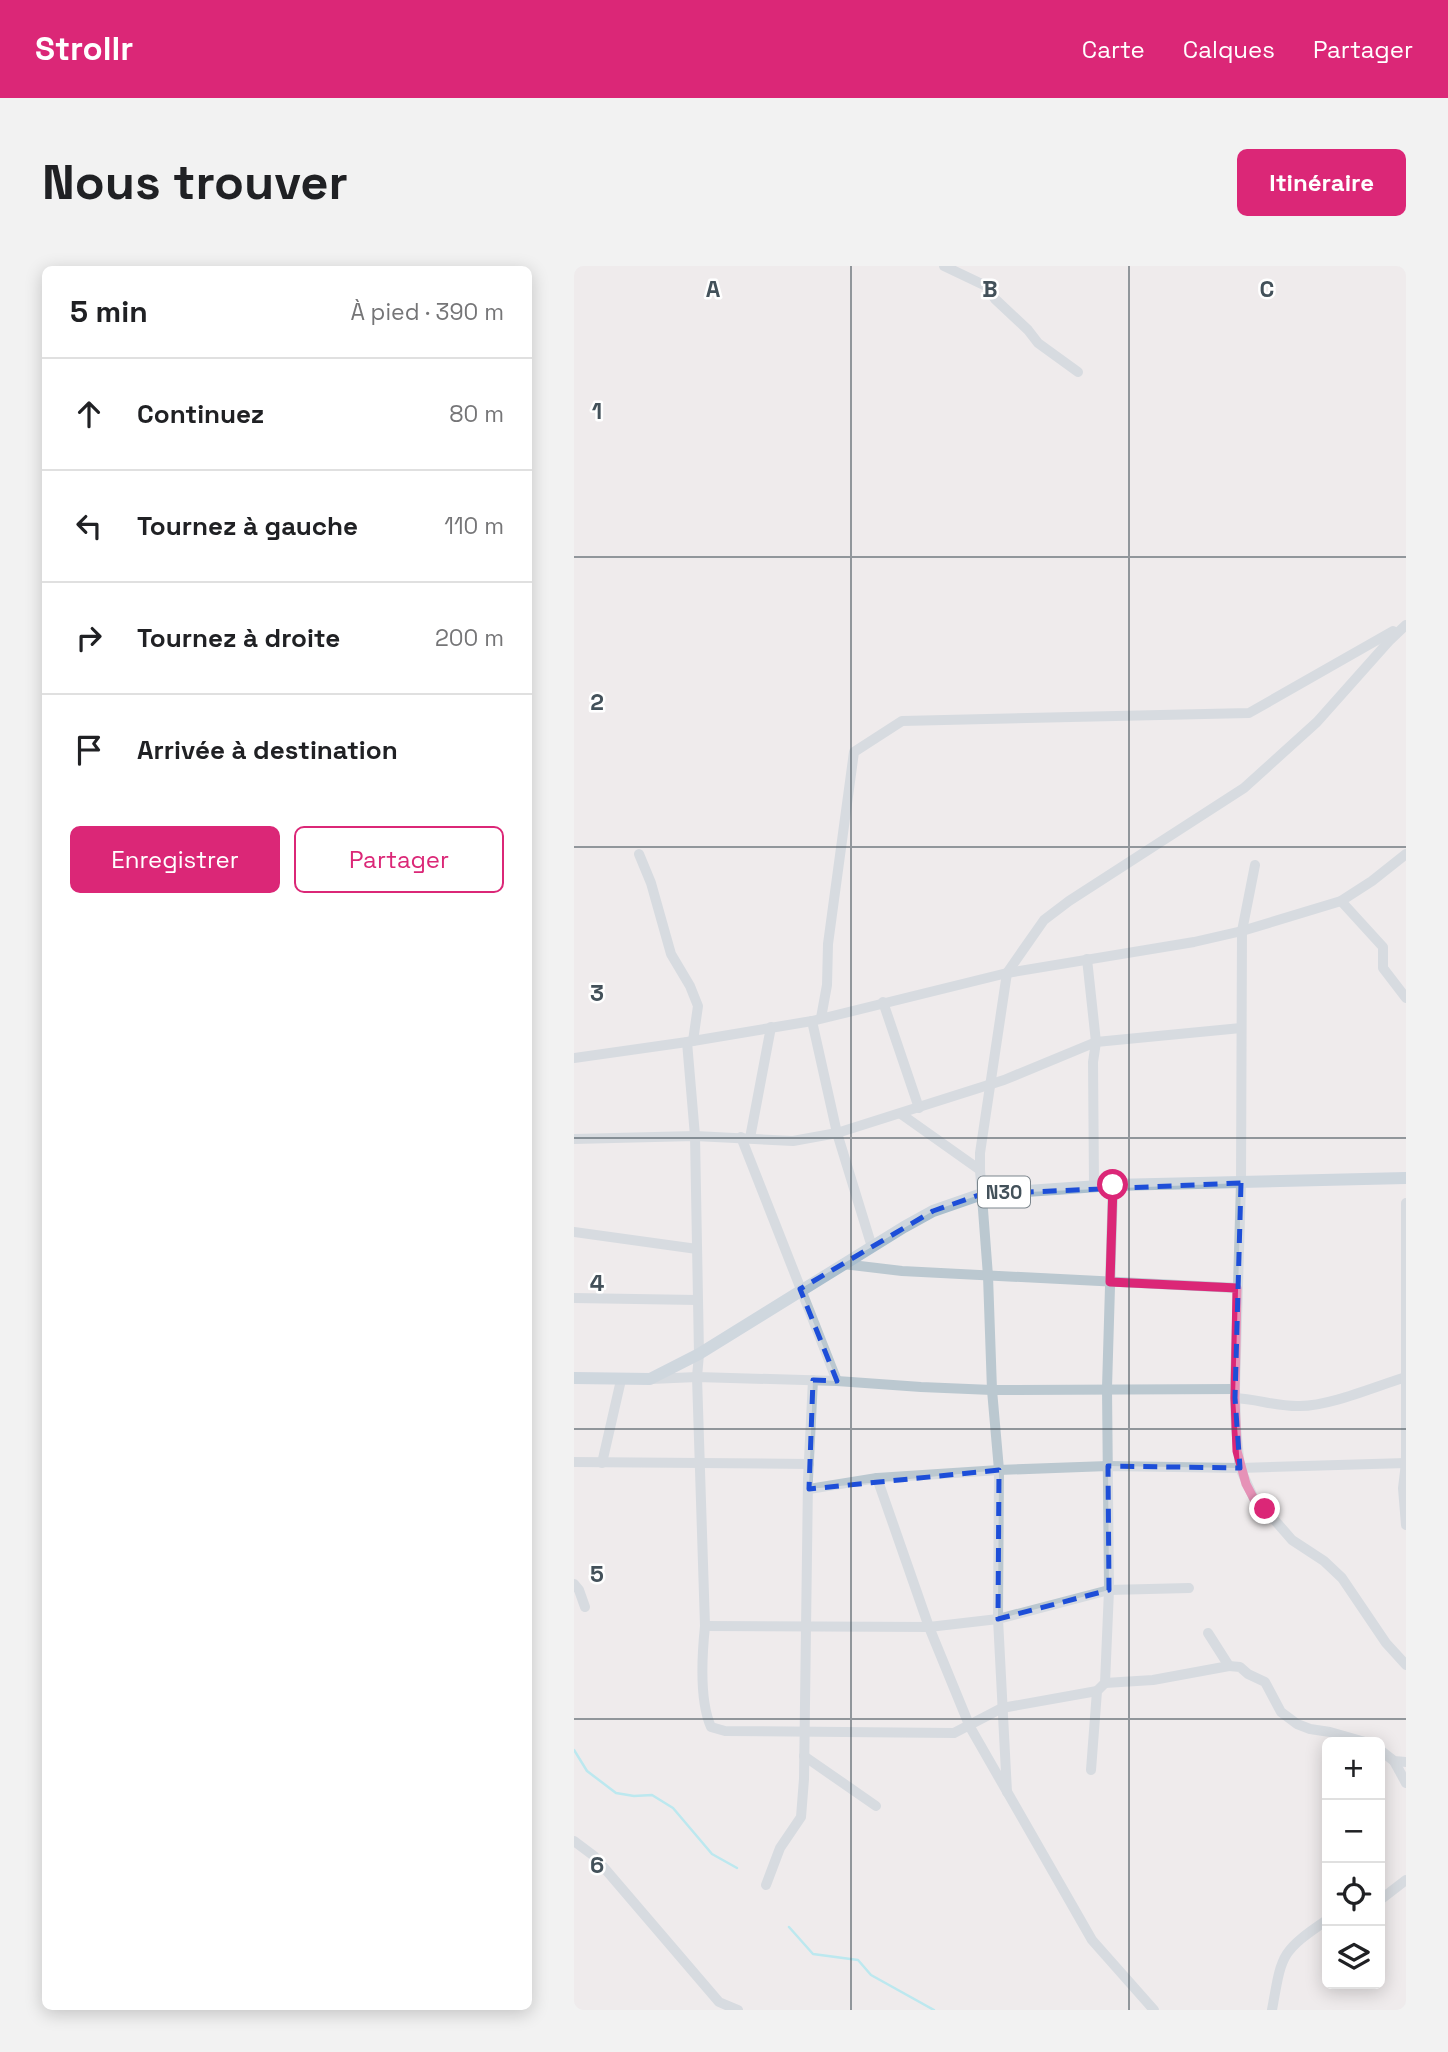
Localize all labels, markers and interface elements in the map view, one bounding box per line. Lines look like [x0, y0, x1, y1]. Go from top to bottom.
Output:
text: Strollr [35, 28, 133, 70]
text: Carte [1082, 34, 1145, 65]
text: Calques [1183, 34, 1275, 65]
text: Partager [1313, 34, 1413, 65]
button: Itinéraire [1237, 149, 1406, 216]
text: Nous trouver [42, 151, 348, 213]
text: A [706, 274, 721, 304]
text: B [982, 274, 998, 304]
text: C [1260, 274, 1274, 304]
text: 5 min [70, 292, 148, 331]
text: À pied · 390 m [351, 297, 504, 327]
icon: ahead [70, 395, 108, 433]
text: 1 [592, 396, 602, 426]
text: Continuez [137, 397, 264, 431]
text: 80 m [449, 399, 504, 429]
icon: left [70, 507, 108, 545]
text: Tournez à gauche [137, 509, 358, 543]
text: 110 m [444, 511, 504, 541]
icon: right [70, 619, 108, 657]
text: Tournez à droite [137, 621, 340, 655]
text: 200 m [435, 623, 504, 653]
text: 2 [590, 687, 604, 717]
icon: arrive [70, 731, 108, 769]
text: Arrivée à destination [137, 733, 398, 767]
button: Enregistrer [70, 826, 280, 893]
button: Partager [294, 826, 504, 893]
text: 3 [590, 978, 604, 1008]
route start [1097, 1169, 1128, 1200]
road number: N30 [978, 1176, 1030, 1208]
text: 4 [590, 1268, 605, 1298]
route end [1249, 1493, 1280, 1524]
text: 5 [590, 1559, 604, 1589]
map controls [1322, 1737, 1385, 1989]
button: + [1322, 1737, 1385, 1800]
button: − [1322, 1800, 1385, 1863]
text: 6 [590, 1850, 604, 1880]
button: locate [1322, 1863, 1385, 1926]
button: layers [1322, 1926, 1385, 1989]

